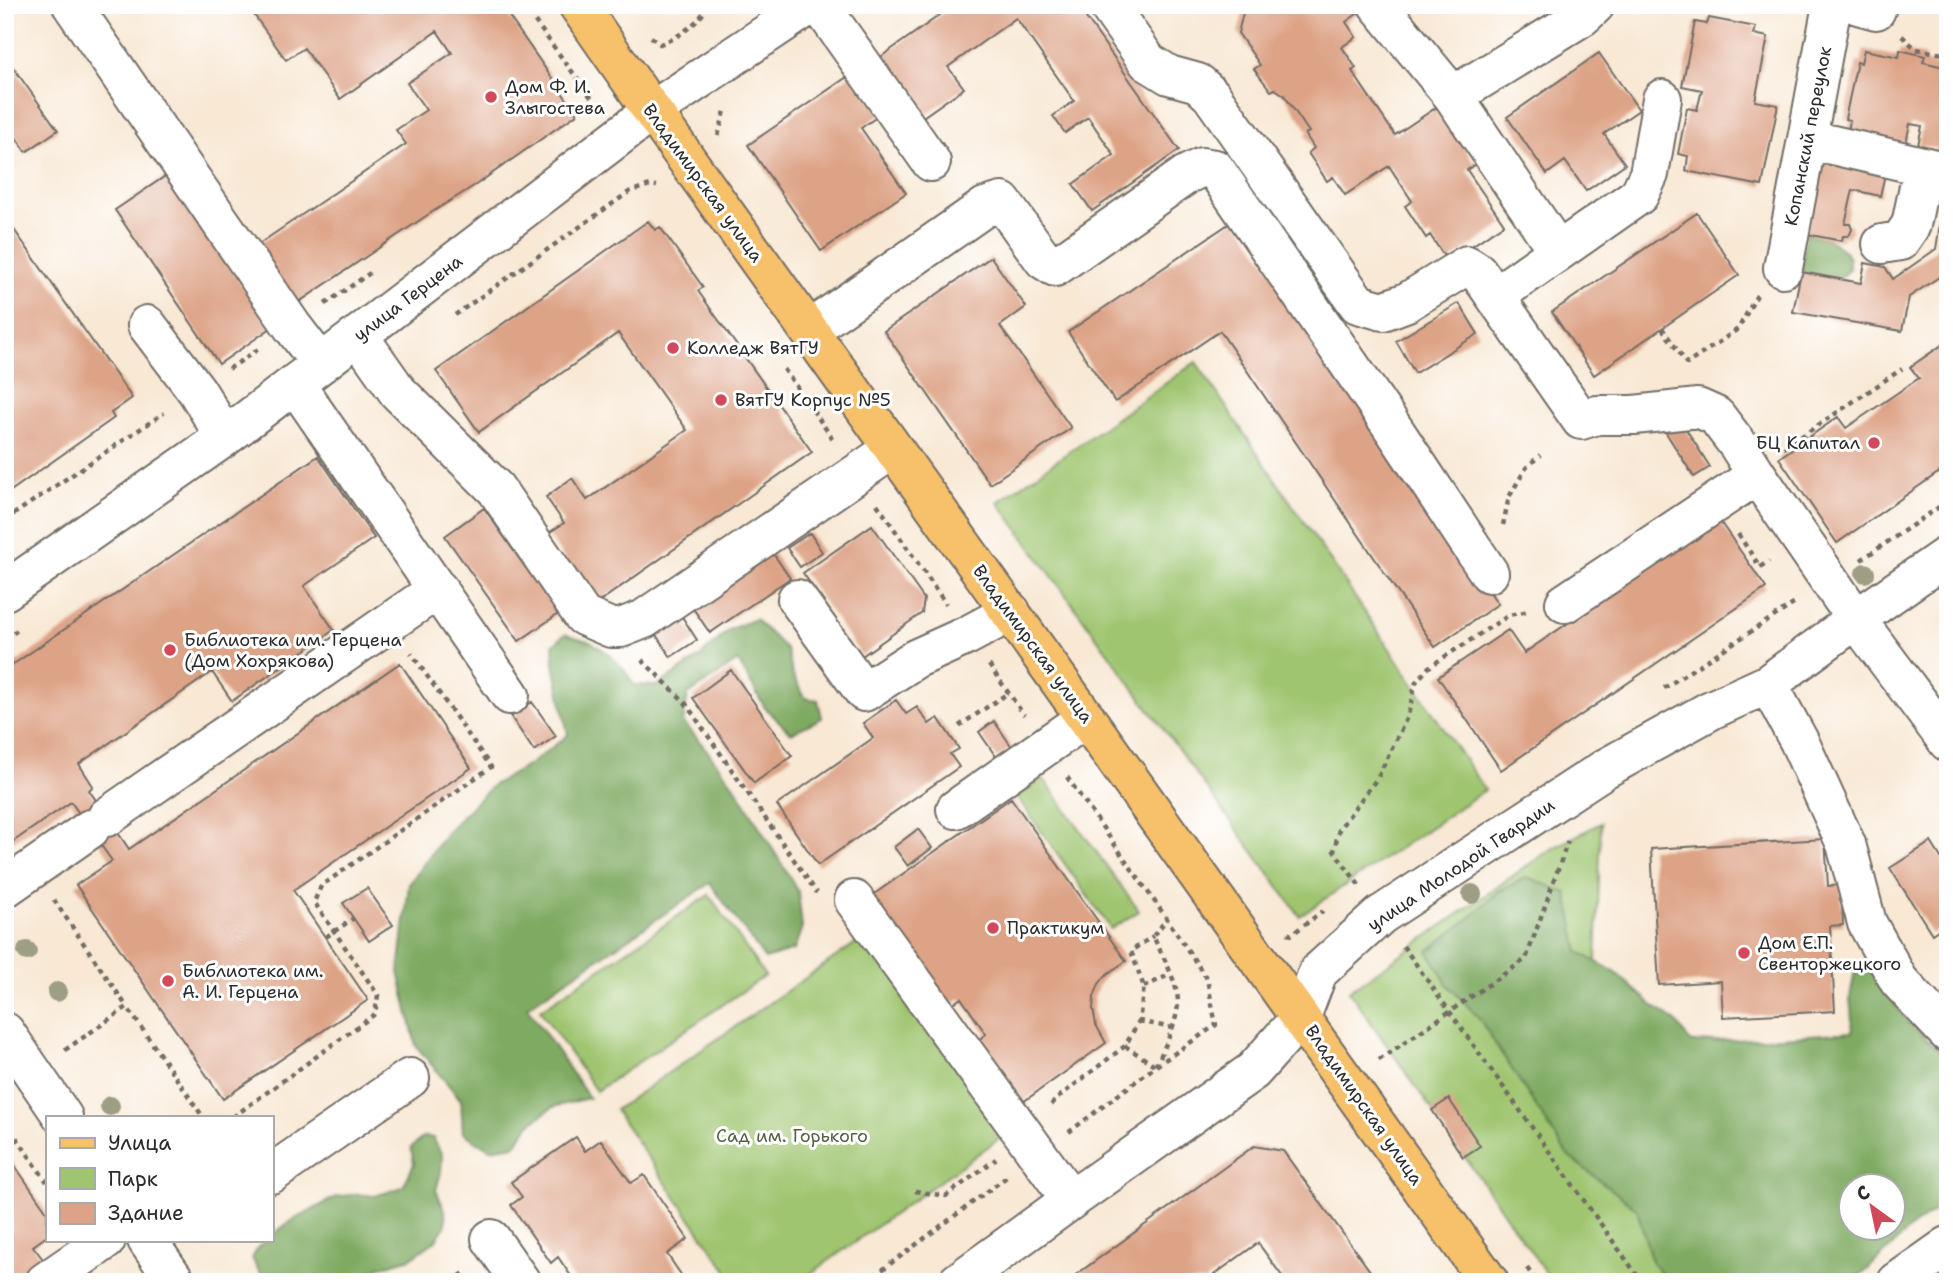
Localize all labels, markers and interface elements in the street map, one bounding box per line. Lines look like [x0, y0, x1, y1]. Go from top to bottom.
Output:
street label: Копанский переулок [1779, 44, 1837, 228]
place label: Дом Ф. И. Злыгостева [505, 75, 605, 120]
marker: Дом Ф. И. Злыгостева [483, 89, 499, 105]
street label: Владимирская улица [637, 99, 769, 267]
street label: улица Герцена [349, 249, 467, 347]
place label: Колледж ВятГУ [687, 336, 819, 360]
marker: Колледж ВятГУ [665, 340, 681, 356]
place label: ВятГУ Корпус №5 [735, 388, 891, 412]
marker: ВятГУ Корпус №5 [713, 392, 729, 408]
place label: БЦ Капитал [1756, 431, 1860, 455]
marker: БЦ Капитал [1866, 435, 1882, 451]
street label: Владимирская улица [967, 560, 1099, 728]
place label: Библиотека им. Герцена (Дом Хохрякова) [184, 628, 402, 673]
marker: Библиотека им. Герцена (Дом Хохрякова) [162, 642, 178, 658]
street label: улица Молодой Гвардии [1363, 793, 1559, 937]
place label: Практикум [1007, 916, 1104, 940]
marker: Практикум [985, 920, 1001, 936]
place label: Дом Е.П. Свенторжецкого [1758, 931, 1901, 976]
marker: Дом Е.П. Свенторжецкого [1736, 945, 1752, 961]
place label: Библиотека им. А. И. Герцена [182, 959, 323, 1004]
marker: Библиотека им. А. И. Герцена [160, 973, 176, 989]
street label: Владимирская улица [1300, 1020, 1428, 1190]
legend [46, 1116, 273, 1242]
park label: Сад им. Горького [716, 1124, 868, 1148]
text: Улица [108, 1129, 171, 1157]
text: Парк [108, 1165, 158, 1193]
north arrow [1838, 1172, 1908, 1242]
text: С [1851, 1180, 1875, 1207]
text: Здание [108, 1199, 184, 1227]

